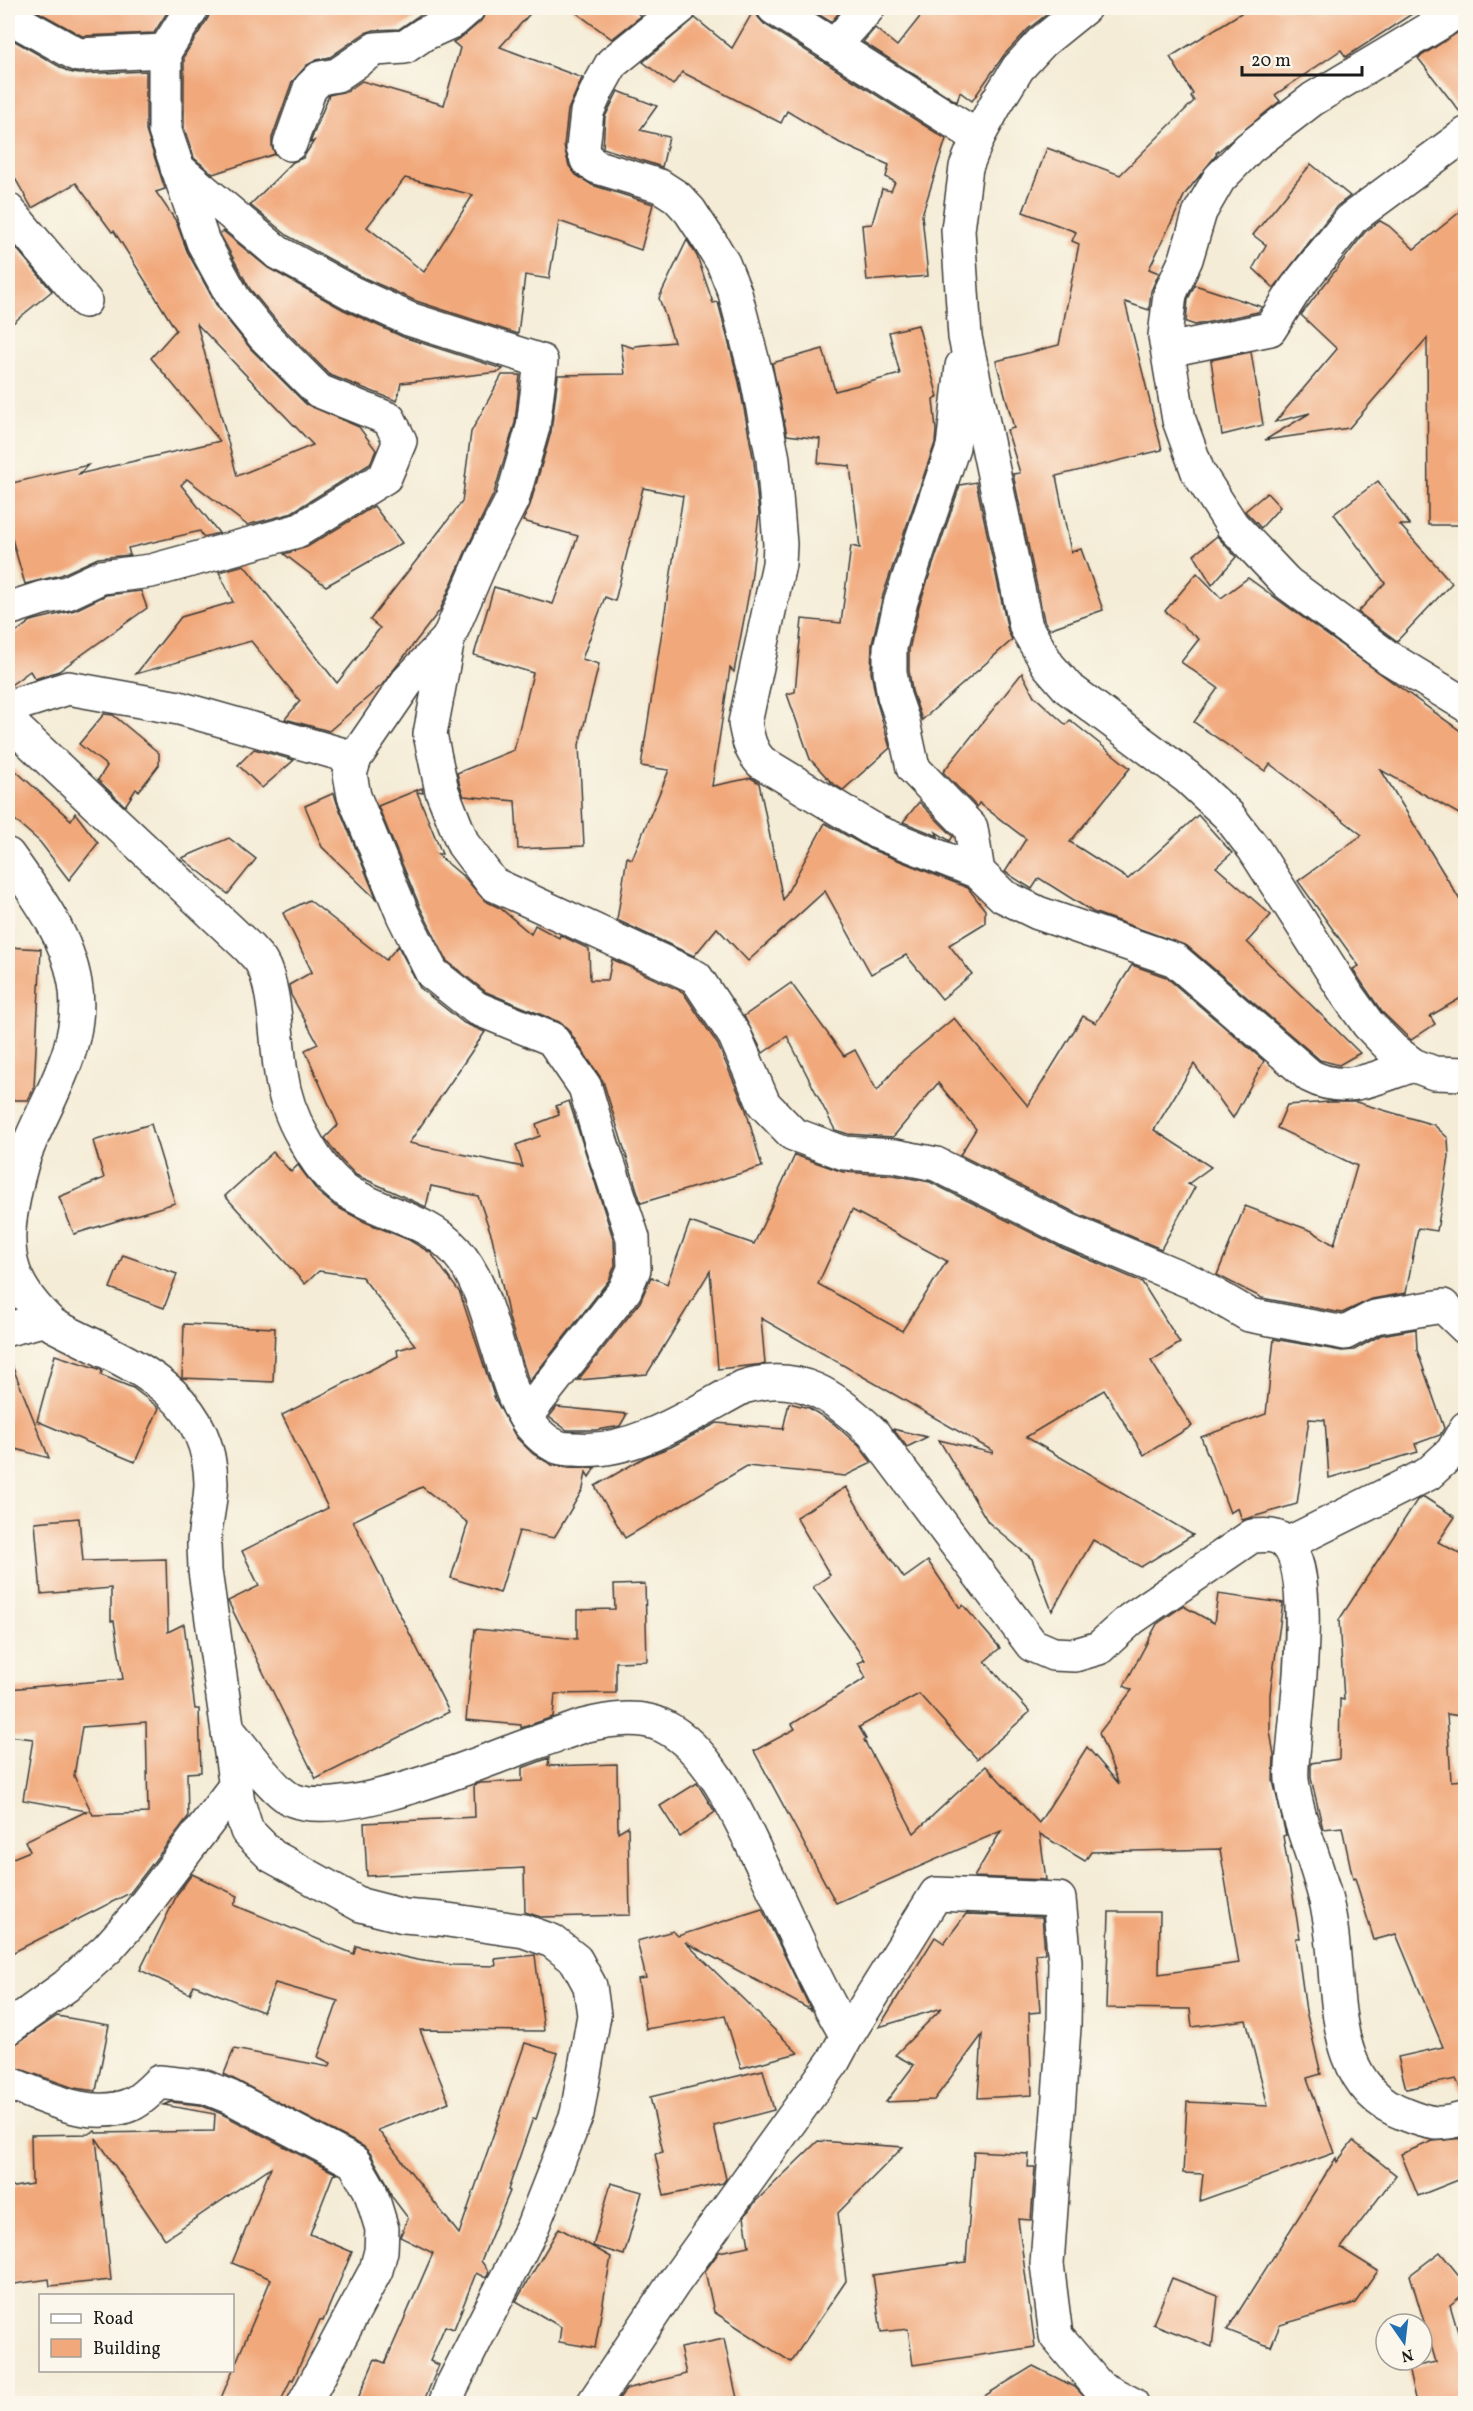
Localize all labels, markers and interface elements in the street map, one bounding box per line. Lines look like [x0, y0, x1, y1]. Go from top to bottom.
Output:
scale bar [1242, 39, 1362, 77]
text: 20 m [1251, 49, 1291, 74]
legend [39, 2294, 234, 2372]
text: Road [93, 2307, 134, 2332]
north arrow [1374, 2312, 1434, 2372]
text: Building [93, 2337, 161, 2362]
text: N [1398, 2343, 1415, 2367]

